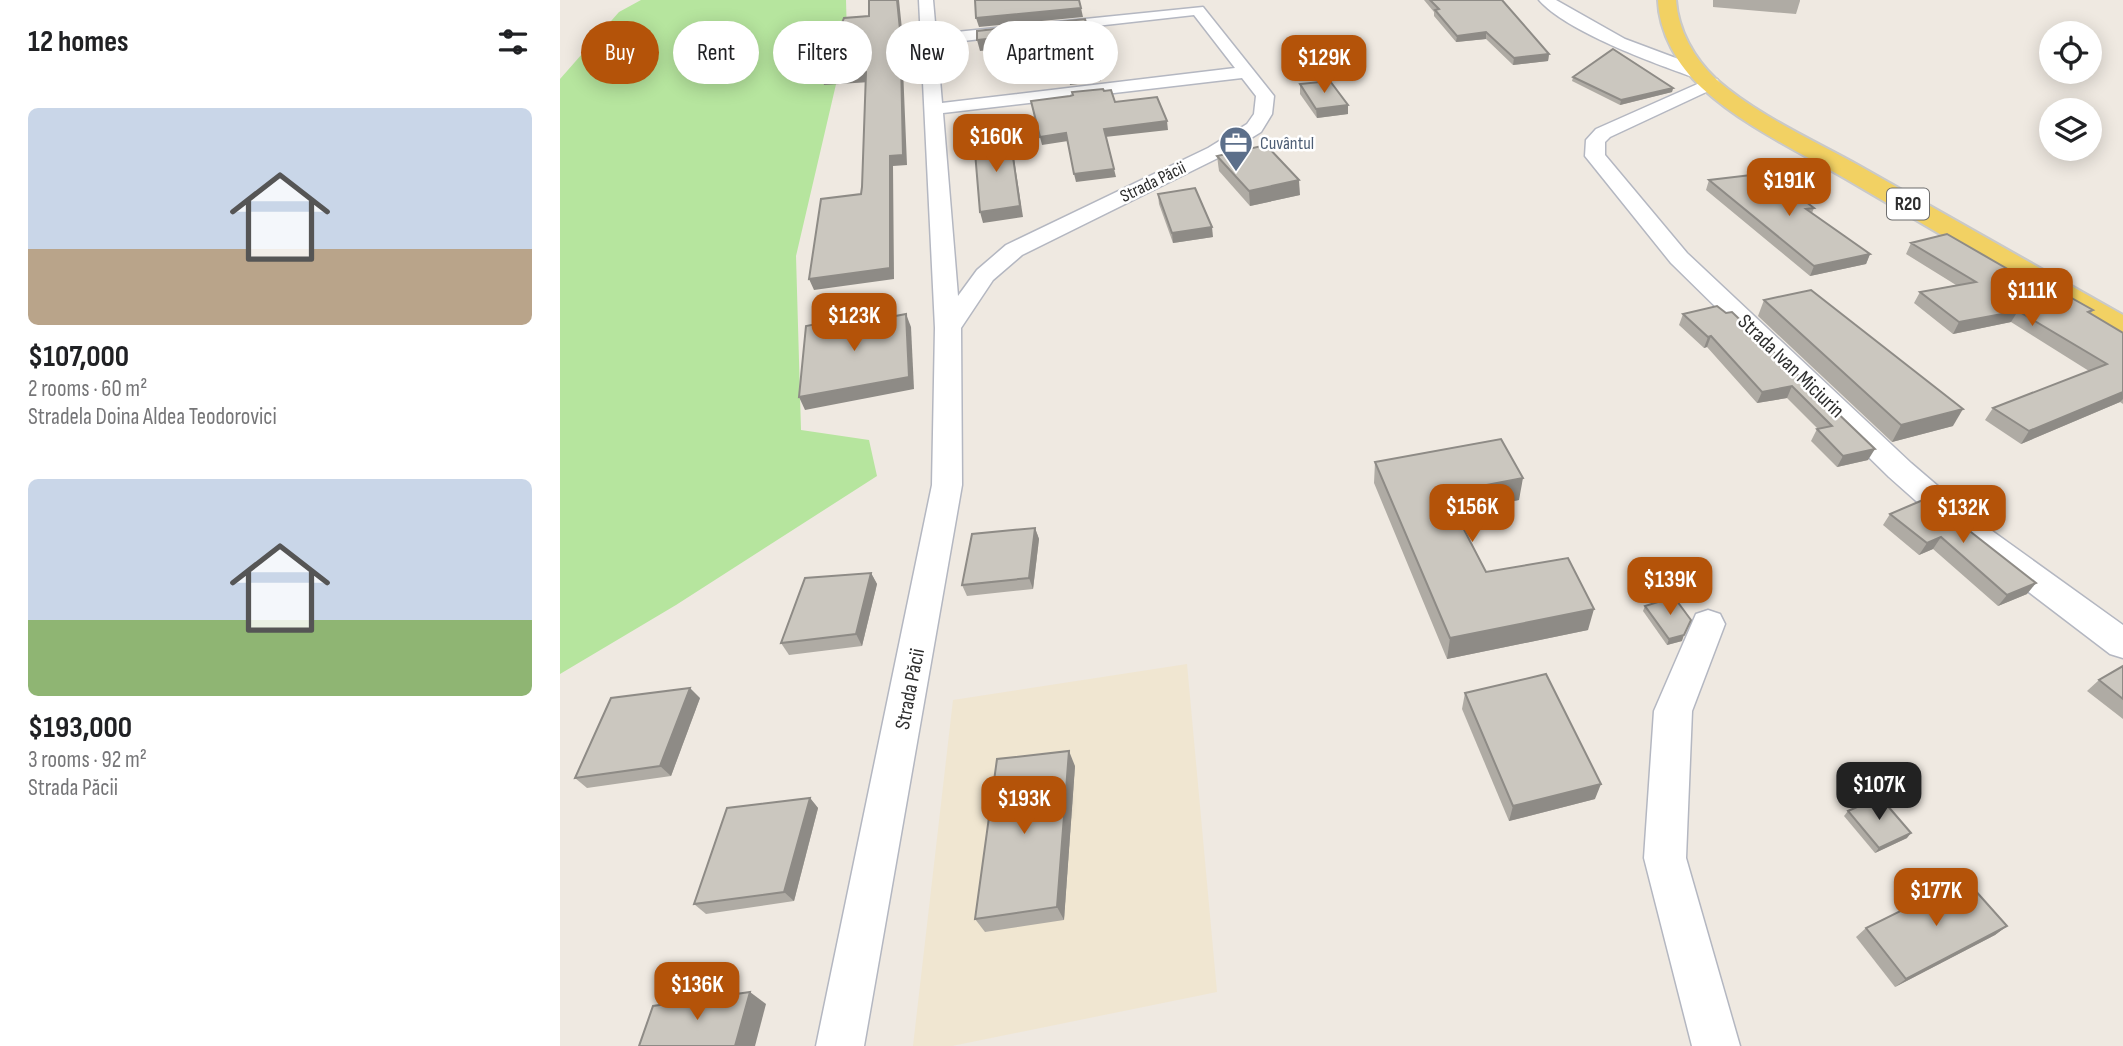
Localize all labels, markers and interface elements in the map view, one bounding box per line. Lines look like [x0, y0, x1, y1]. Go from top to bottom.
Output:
chip: Buy [581, 21, 659, 84]
chip: Rent [673, 21, 759, 84]
chip: Filters [773, 21, 872, 84]
chip: New [886, 21, 969, 84]
chip: Apartment [983, 21, 1118, 84]
map controls [2039, 21, 2102, 161]
button: locate [2039, 21, 2102, 84]
icon: filters [494, 23, 532, 61]
text: 12 homes [28, 24, 129, 60]
pin: $129K [1275, 36, 1373, 95]
text: $129K [1297, 44, 1351, 72]
button: layers [2039, 98, 2102, 161]
pin: $160K [947, 114, 1045, 174]
text: $160K [969, 123, 1023, 151]
office icon: Cuvântul [1217, 124, 1255, 173]
place label: Cuvântul [1260, 133, 1314, 154]
icon: home [217, 154, 343, 280]
street label: Strada Păcii [1117, 157, 1189, 207]
pin: $191K [1740, 158, 1838, 218]
text: $191K [1763, 167, 1815, 195]
road number: R20 [1887, 188, 1929, 220]
pin: $111K [1983, 268, 2081, 328]
text: $111K [2007, 277, 2057, 305]
pin: $123K [805, 294, 903, 353]
text: $123K [828, 302, 880, 330]
street label: Strada Ivan Miciurin [1733, 309, 1849, 423]
text: $107,000 [28, 339, 129, 375]
text: 2 rooms · 60 m² [28, 375, 147, 403]
text: Stradela Doina Aldea Teodorovici [28, 403, 277, 431]
pin: $156K [1423, 484, 1521, 544]
pin: $132K [1914, 486, 2012, 545]
text: $156K [1445, 493, 1499, 521]
text: $132K [1937, 494, 1989, 522]
icon: home [217, 525, 343, 651]
pin: $139K [1621, 558, 1719, 617]
text: $139K [1643, 566, 1697, 594]
street label: Strada Păcii [890, 646, 930, 732]
text: $193,000 [28, 710, 132, 746]
text: 3 rooms · 92 m² [28, 746, 147, 774]
pin: $107K [1830, 762, 1928, 822]
text: $107K [1852, 771, 1906, 799]
text: Strada Păcii [28, 774, 118, 802]
pin: $193K [975, 776, 1073, 836]
text: $193K [997, 785, 1051, 813]
pin: $177K [1887, 869, 1985, 928]
text: $177K [1910, 877, 1962, 905]
pin: $136K [648, 962, 746, 1022]
text: $136K [670, 971, 724, 999]

